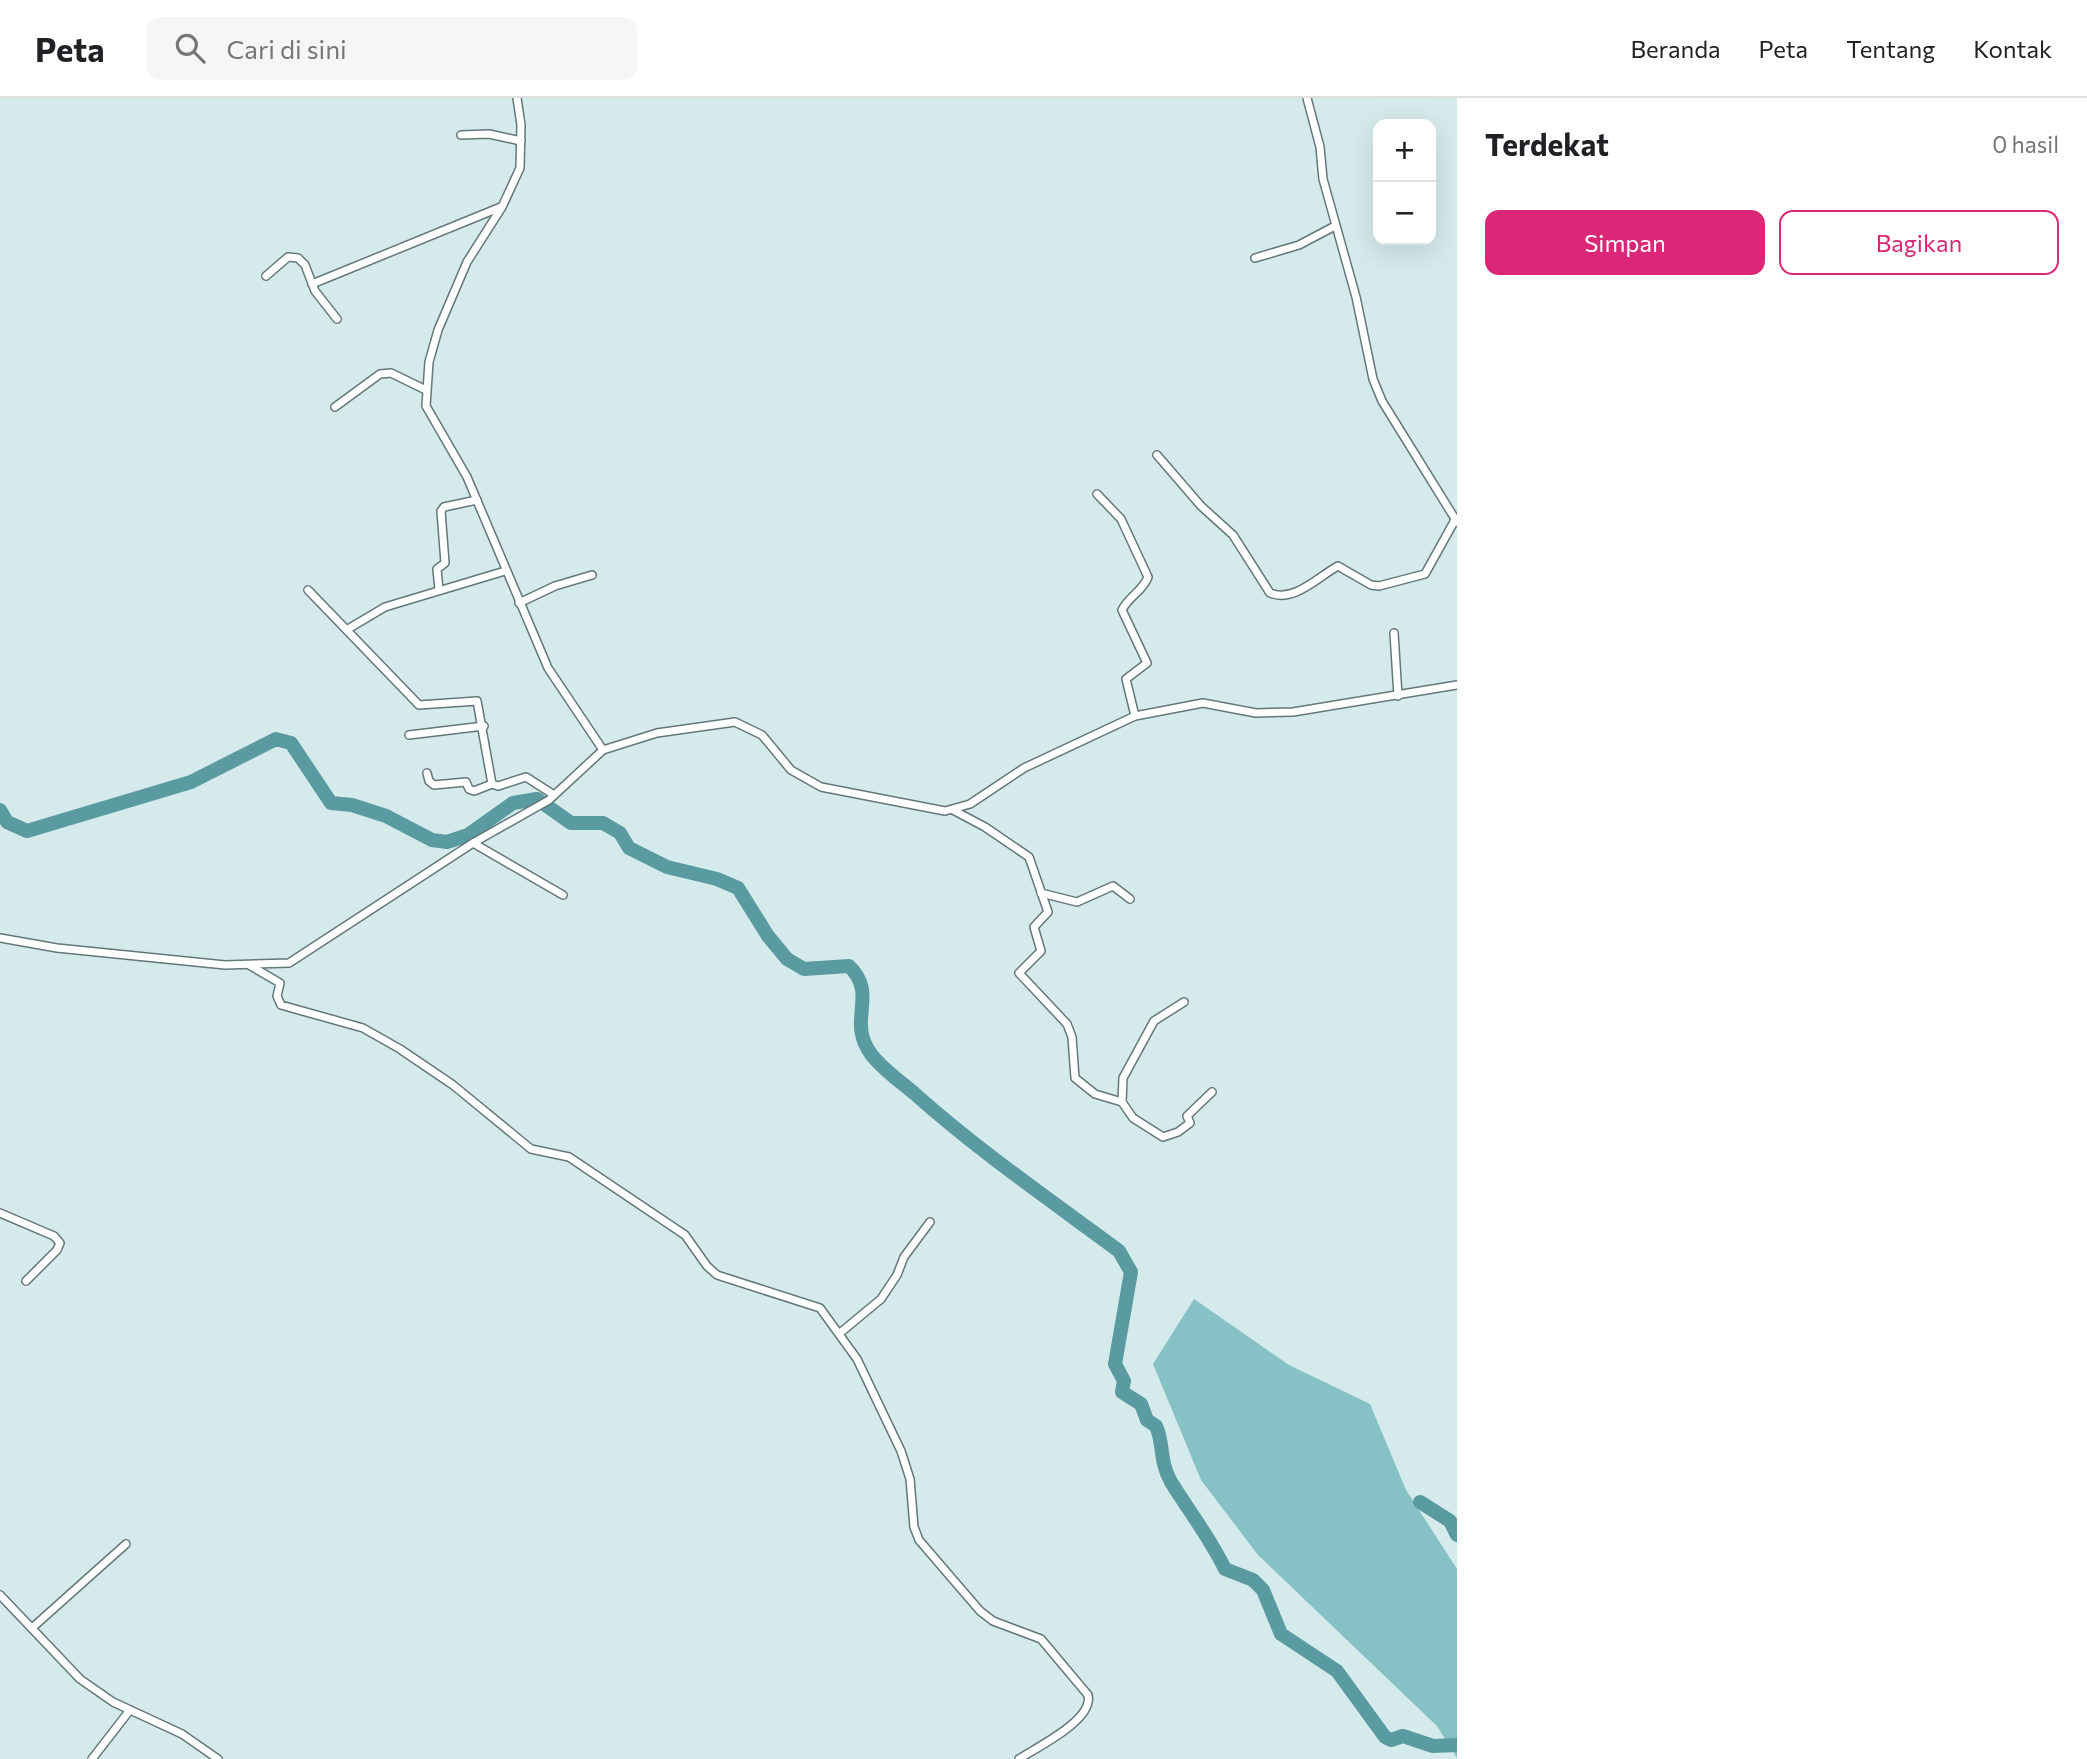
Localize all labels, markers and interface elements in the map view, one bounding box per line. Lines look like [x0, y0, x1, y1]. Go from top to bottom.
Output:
search box [147, 17, 637, 80]
text: Peta [35, 28, 105, 69]
icon: search [171, 29, 209, 67]
text: Cari di sini [227, 33, 347, 64]
text: Beranda [1630, 34, 1721, 63]
text: Peta [1759, 34, 1808, 63]
text: Tentang [1846, 34, 1935, 63]
text: Kontak [1973, 34, 2052, 63]
map controls [1373, 119, 1436, 245]
button: + [1373, 119, 1436, 182]
text: Terdekat [1485, 125, 1609, 162]
text: 0 hasil [1992, 130, 2059, 158]
button: − [1373, 182, 1436, 245]
button: Simpan [1485, 210, 1765, 275]
button: Bagikan [1779, 210, 2059, 275]

